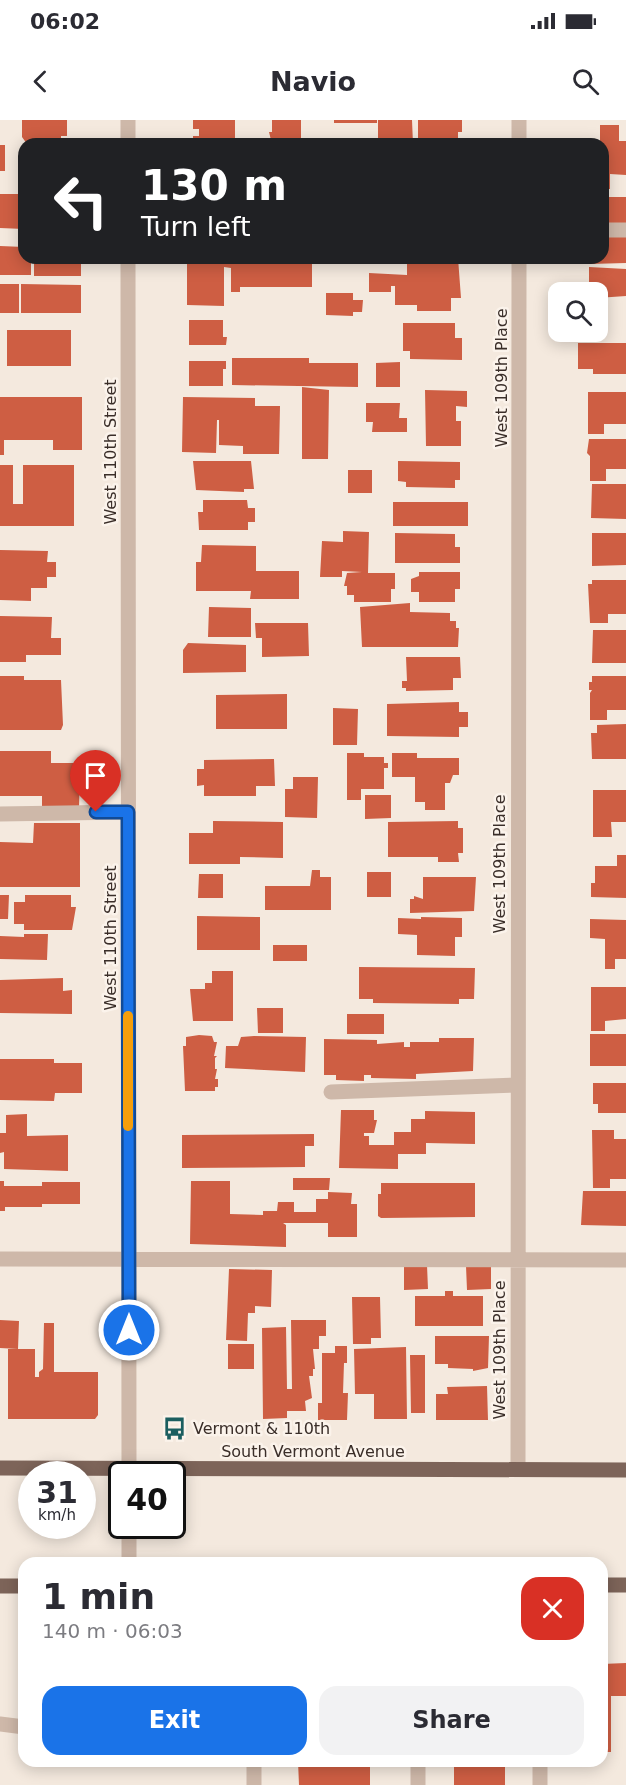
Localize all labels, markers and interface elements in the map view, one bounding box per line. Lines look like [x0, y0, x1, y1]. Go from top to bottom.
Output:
text: 06:02 [30, 9, 100, 34]
icon: back [24, 65, 57, 98]
icon: search [569, 65, 602, 98]
text: Navio [270, 66, 356, 97]
text: 130 m [141, 161, 287, 210]
icon: left [42, 162, 120, 240]
text: Turn left [141, 211, 251, 242]
map controls [548, 282, 608, 342]
button: search [548, 282, 608, 342]
street label: West 109th Place [492, 309, 511, 448]
street label: West 110th Street [101, 379, 120, 525]
pin [70, 750, 121, 812]
icon: arrive [79, 759, 112, 792]
street label: West 109th Place [490, 795, 509, 934]
street label: West 110th Street [101, 865, 120, 1011]
street label: West 109th Place [490, 1281, 509, 1420]
position arrow [97, 1298, 161, 1362]
bus stop icon: Vermont & 110th [162, 1415, 188, 1441]
place label: Vermont & 110th [193, 1419, 330, 1438]
street label: South Vermont Avenue [221, 1442, 405, 1461]
speed limit sign: 40 [108, 1461, 186, 1539]
text: 31 [36, 1475, 78, 1510]
text: km/h [38, 1506, 76, 1524]
text: 1 min [42, 1576, 155, 1617]
button: close [521, 1577, 584, 1640]
text: 140 m · 06:03 [42, 1619, 183, 1643]
button: Exit [42, 1686, 307, 1755]
button: Share [319, 1686, 584, 1755]

